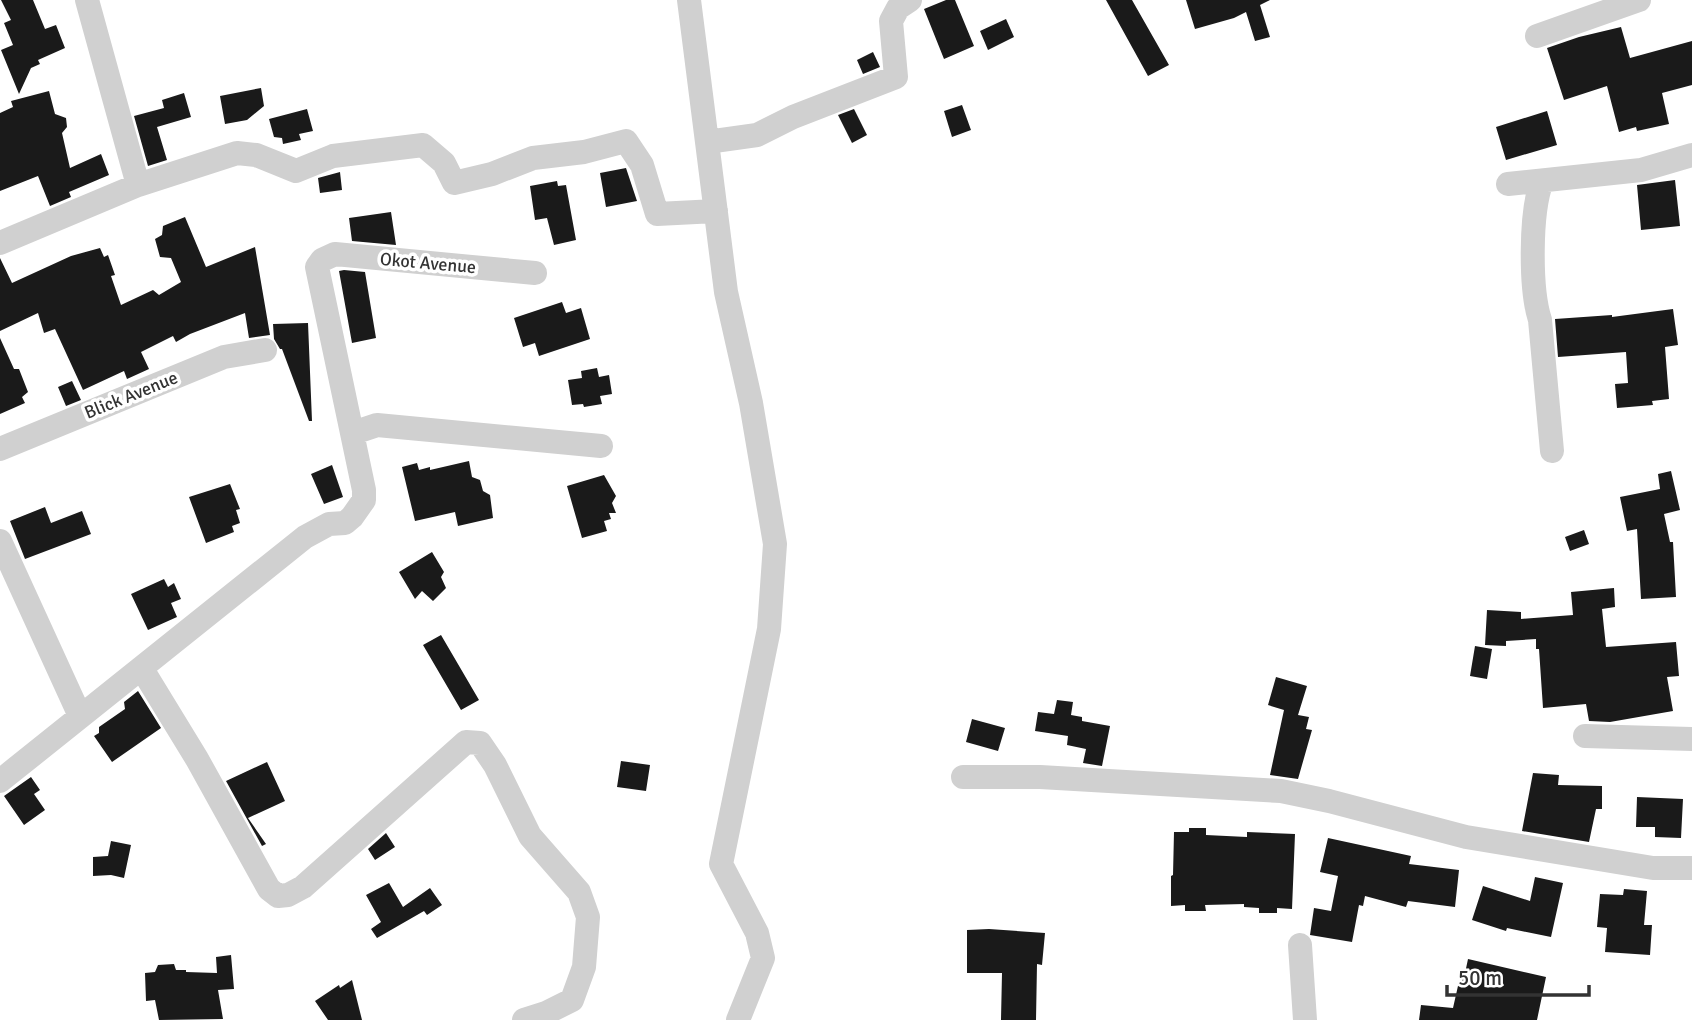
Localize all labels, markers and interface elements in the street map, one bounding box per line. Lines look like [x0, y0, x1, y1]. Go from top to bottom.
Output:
street label: Okot Avenue [379, 248, 477, 278]
street label: Blick Avenue [81, 366, 181, 424]
scale bar [1447, 954, 1589, 998]
text: 50 m [1458, 965, 1502, 991]

